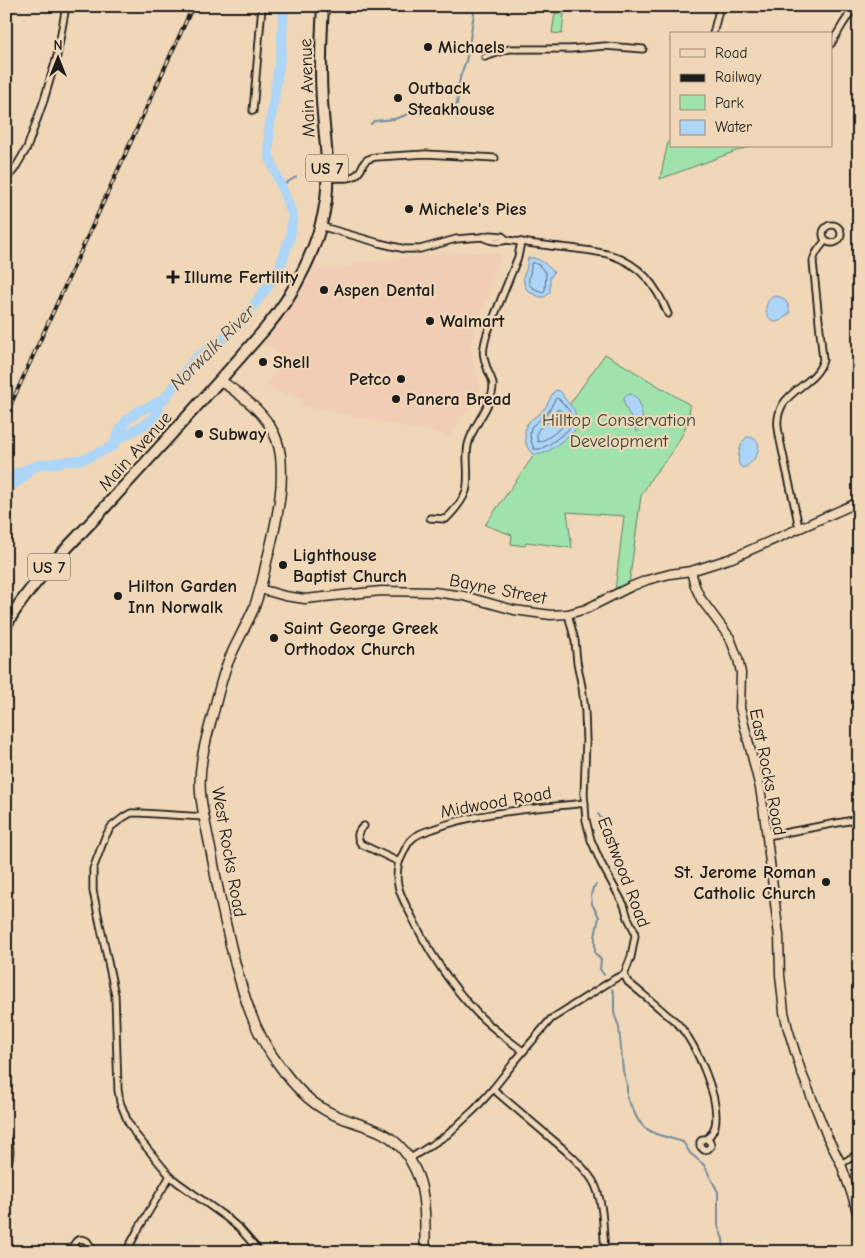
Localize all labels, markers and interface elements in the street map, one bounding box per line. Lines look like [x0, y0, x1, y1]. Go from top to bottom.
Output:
north arrow [32, 32, 82, 82]
legend [670, 32, 832, 148]
text: N [53, 37, 63, 54]
place label: Michaels [438, 37, 505, 58]
street label: Main Avenue [295, 38, 320, 138]
marker: Michaels [422, 41, 434, 53]
text: Road [715, 44, 747, 62]
text: Railway [715, 68, 762, 86]
place label: Outback Steakhouse [408, 78, 495, 120]
marker: Outback Steakhouse [392, 92, 404, 104]
text: Park [715, 94, 744, 112]
text: Water [715, 118, 752, 136]
road number: US 7 [306, 154, 348, 182]
place label: Michele's Pies [419, 199, 527, 220]
marker: Michele's Pies [403, 203, 415, 215]
place label: Illume Fertility [184, 267, 299, 288]
marker: Illume Fertility [166, 270, 180, 284]
place label: Aspen Dental [334, 280, 435, 301]
marker: Aspen Dental [318, 284, 330, 296]
water label: Norwalk River [166, 299, 261, 395]
place label: Walmart [440, 311, 505, 332]
marker: Walmart [424, 315, 436, 327]
place label: Shell [273, 352, 310, 373]
marker: Shell [257, 356, 269, 368]
place label: Petco [349, 369, 391, 390]
marker: Petco [395, 373, 407, 385]
place label: Panera Bread [406, 389, 511, 410]
marker: Panera Bread [390, 393, 402, 405]
street label: Main Avenue [94, 407, 176, 495]
park label: Hilltop Conservation Development [542, 410, 696, 452]
place label: Subway [209, 424, 267, 445]
marker: Subway [193, 428, 205, 440]
place label: Lighthouse Baptist Church [293, 545, 407, 587]
road number: US 7 [28, 554, 70, 580]
marker: Lighthouse Baptist Church [277, 559, 289, 571]
street label: Bayne Street [448, 570, 549, 609]
place label: Hilton Garden Inn Norwalk [128, 576, 237, 618]
marker: Hilton Garden Inn Norwalk [112, 590, 124, 602]
place label: Saint George Greek Orthodox Church [284, 618, 438, 660]
marker: Saint George Greek Orthodox Church [268, 632, 280, 644]
street label: East Rocks Road [745, 707, 790, 837]
street label: Midwood Road [439, 782, 553, 823]
street label: West Rocks Road [207, 785, 250, 919]
street label: Eastwood Road [593, 814, 654, 930]
place label: St. Jerome Roman Catholic Church [674, 862, 816, 904]
marker: St. Jerome Roman Catholic Church [820, 876, 832, 888]

